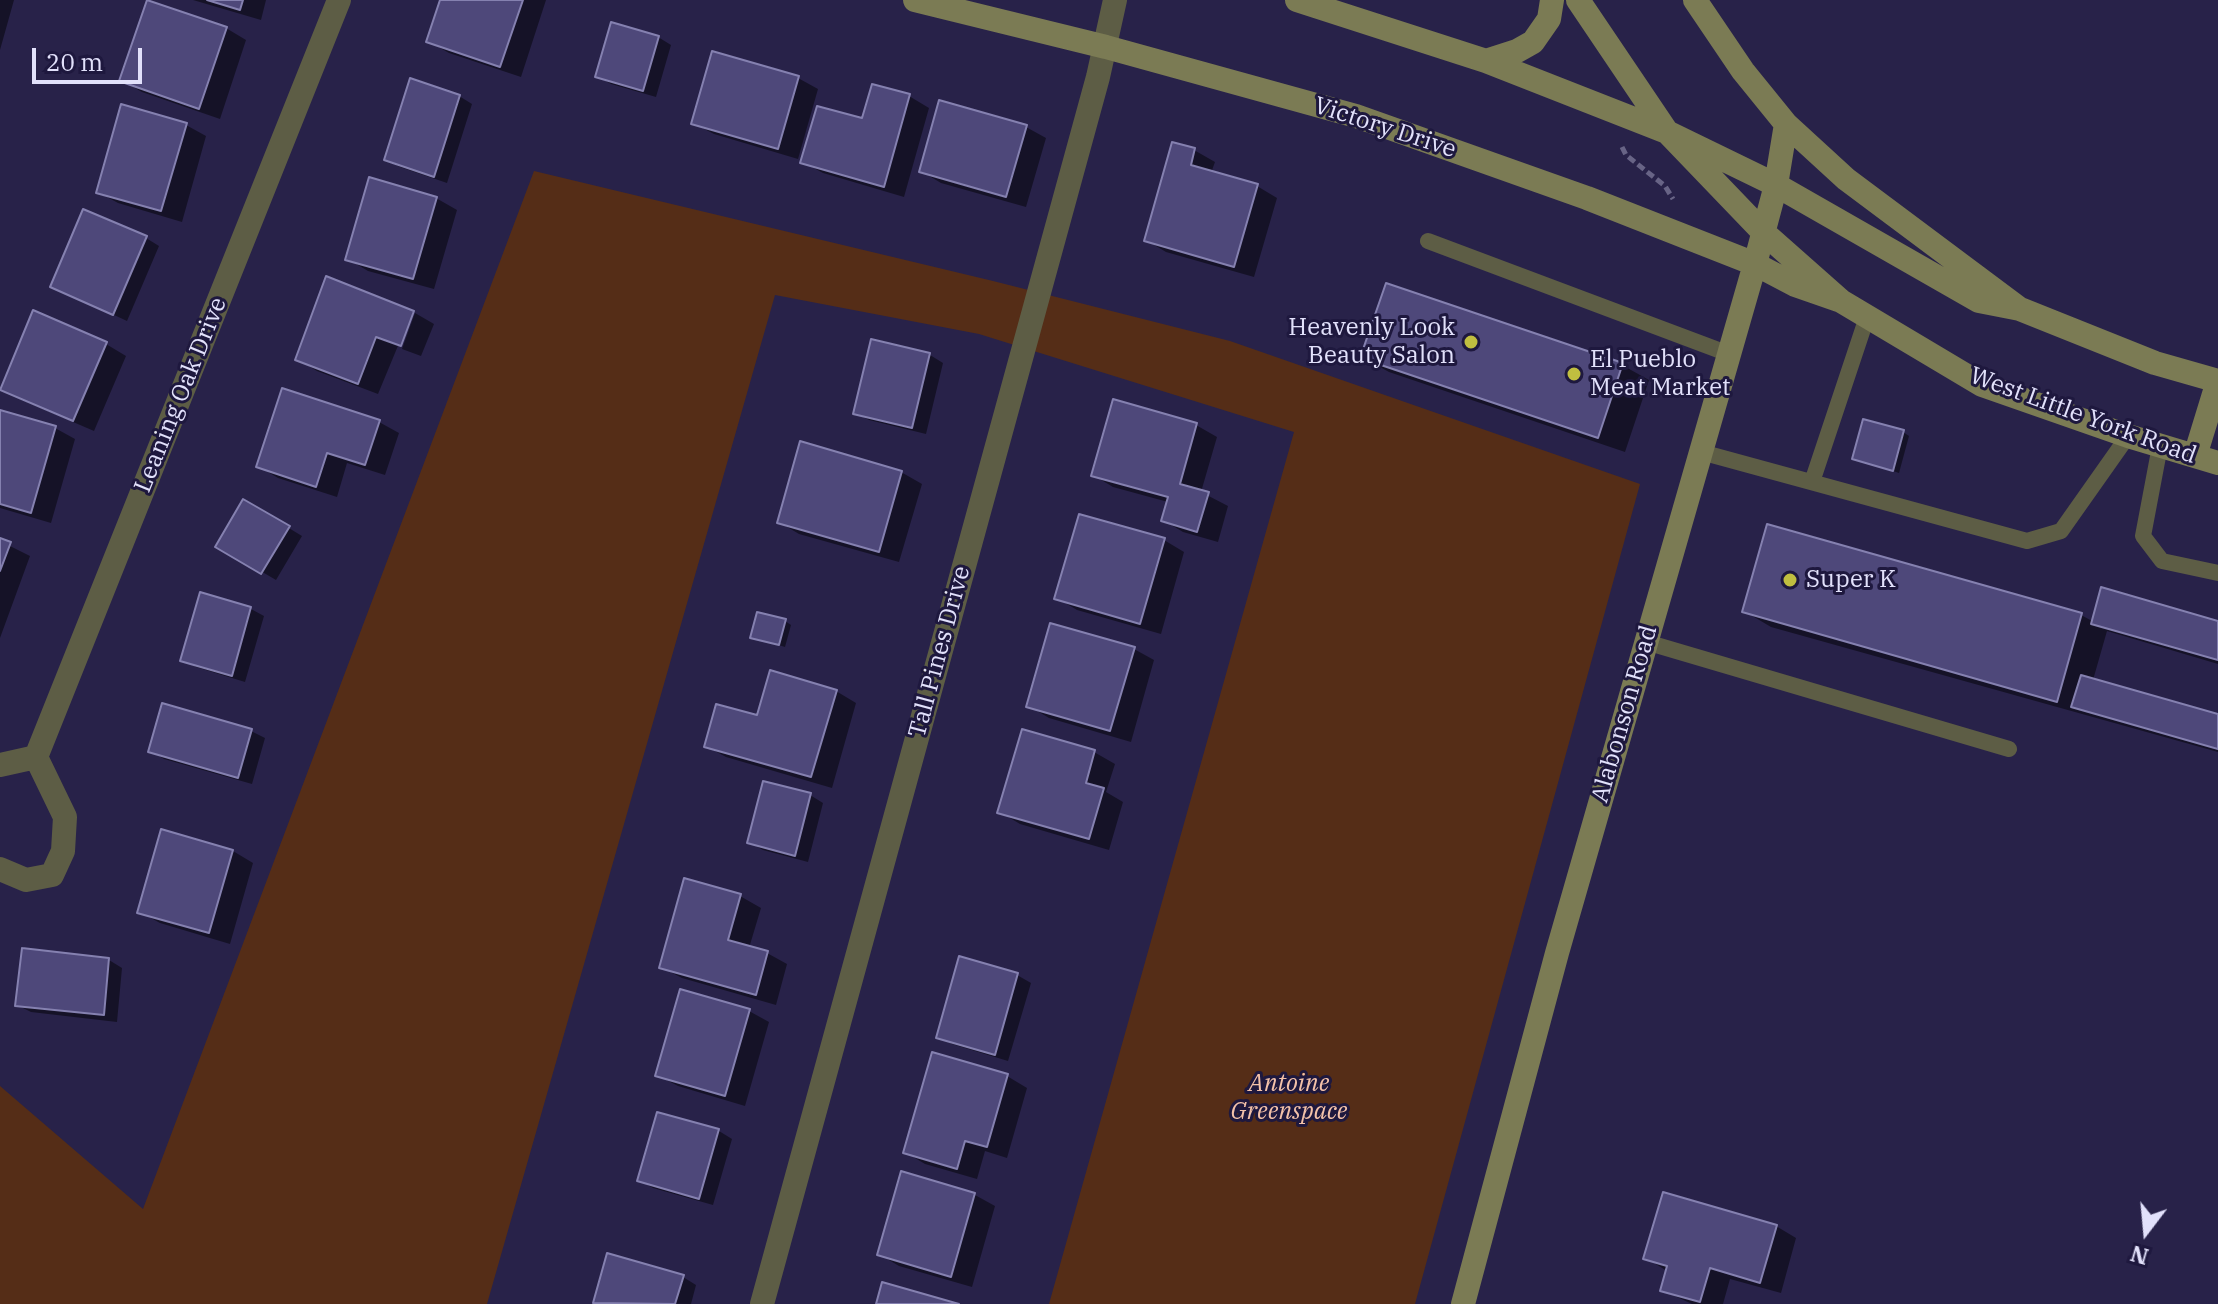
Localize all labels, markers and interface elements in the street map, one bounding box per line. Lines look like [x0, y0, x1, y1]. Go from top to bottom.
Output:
scale bar [36, 32, 146, 82]
text: 20 m [46, 46, 103, 78]
street label: Victory Drive [1310, 91, 1460, 165]
street label: Leaning Oak Drive [129, 293, 233, 497]
place label: Heavenly Look Beauty Salon [1288, 314, 1455, 370]
marker: Heavenly Look Beauty Salon [1462, 333, 1480, 351]
place label: El Pueblo Meat Market [1590, 346, 1731, 402]
street label: West Little York Road [1966, 362, 2200, 470]
marker: El Pueblo Meat Market [1565, 365, 1583, 383]
street label: Tall Pines Drive [903, 563, 977, 741]
place label: Super K [1806, 566, 1896, 594]
marker: Super K [1781, 571, 1799, 589]
street label: Alabonson Road [1586, 622, 1664, 806]
park label: Antoine Greenspace [1231, 1070, 1347, 1126]
north arrow [2106, 1192, 2186, 1272]
text: N [2127, 1239, 2152, 1272]

